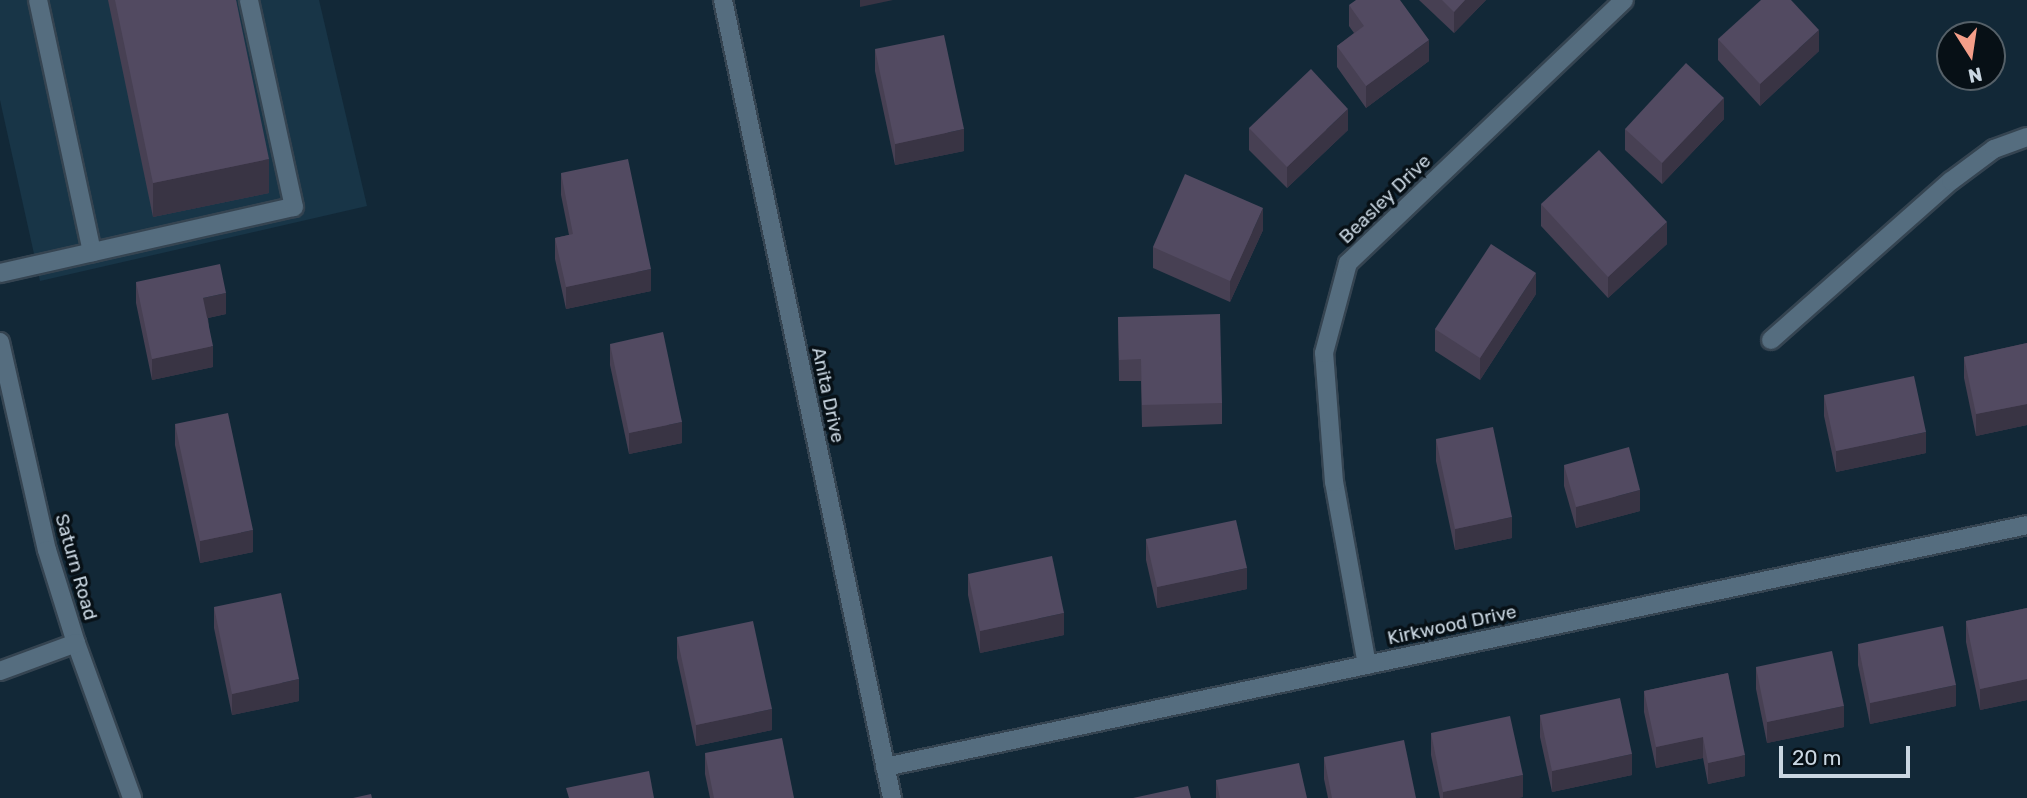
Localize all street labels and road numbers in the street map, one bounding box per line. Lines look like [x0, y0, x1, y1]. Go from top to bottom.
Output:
street label: Beasley Drive [1334, 149, 1436, 249]
street label: Anita Drive [807, 345, 849, 445]
street label: Saturn Road [50, 511, 102, 623]
street label: Kirkwood Drive [1385, 600, 1519, 650]

